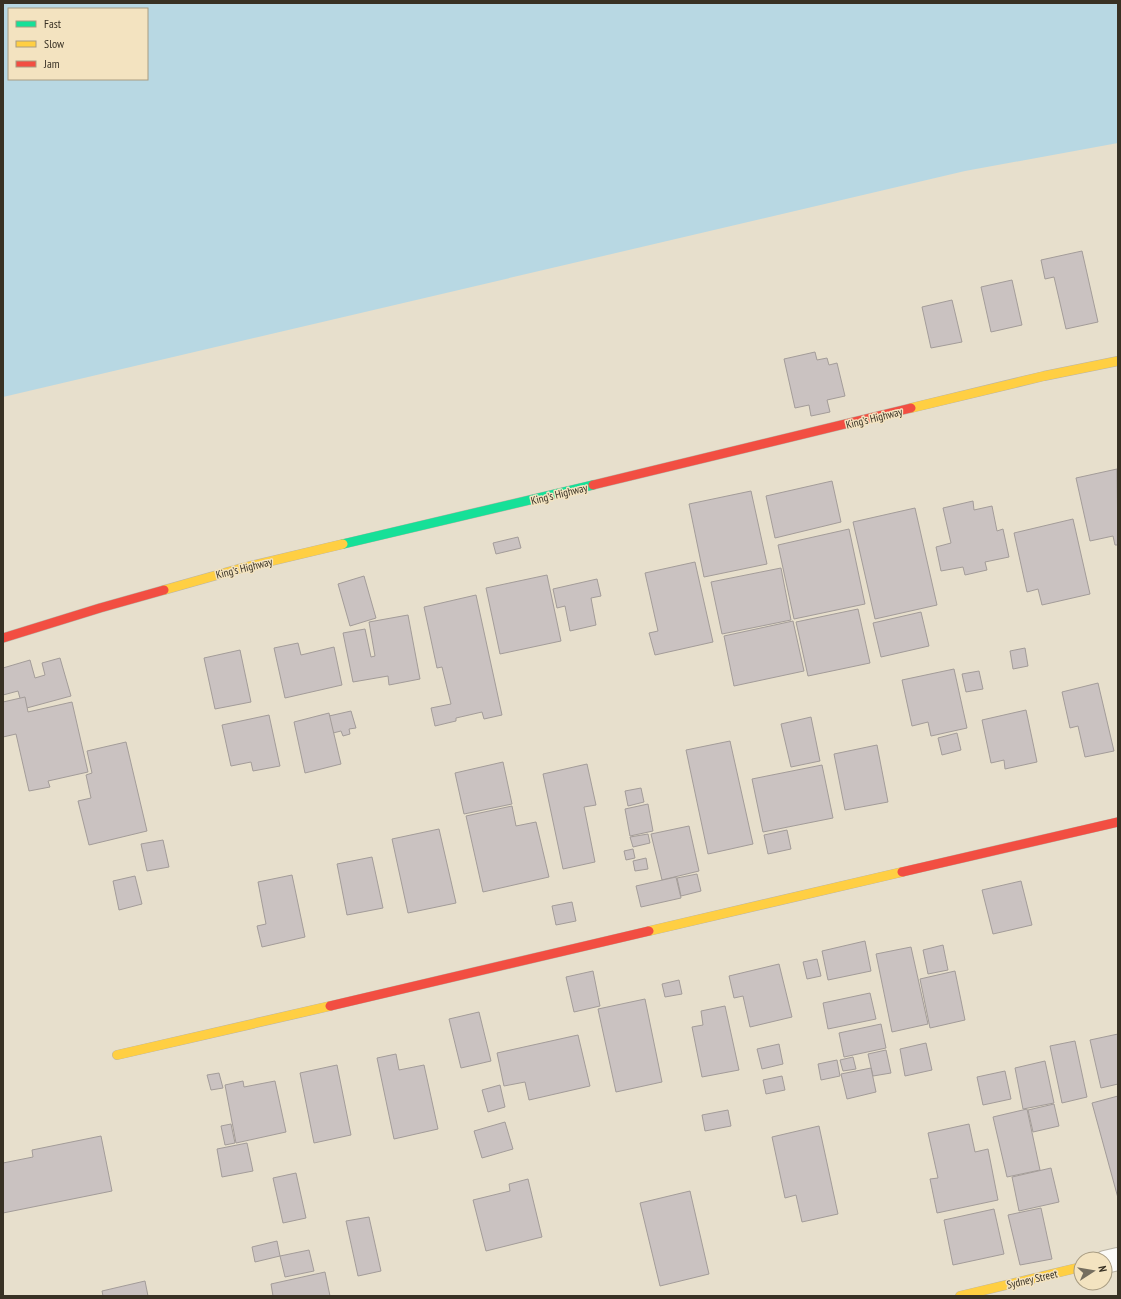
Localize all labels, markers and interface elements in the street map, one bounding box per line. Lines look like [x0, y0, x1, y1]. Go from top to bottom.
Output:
legend [8, 8, 148, 80]
text: Fast [44, 16, 62, 31]
text: Slow [44, 36, 65, 51]
text: Jam [43, 56, 60, 71]
street label: King's Highway [844, 404, 905, 432]
street label: King's Highway [529, 480, 590, 508]
street label: King's Highway [214, 554, 275, 582]
north arrow [1073, 1251, 1113, 1291]
text: N [1095, 1265, 1110, 1273]
street label: Sydney Street [1005, 1266, 1059, 1292]

